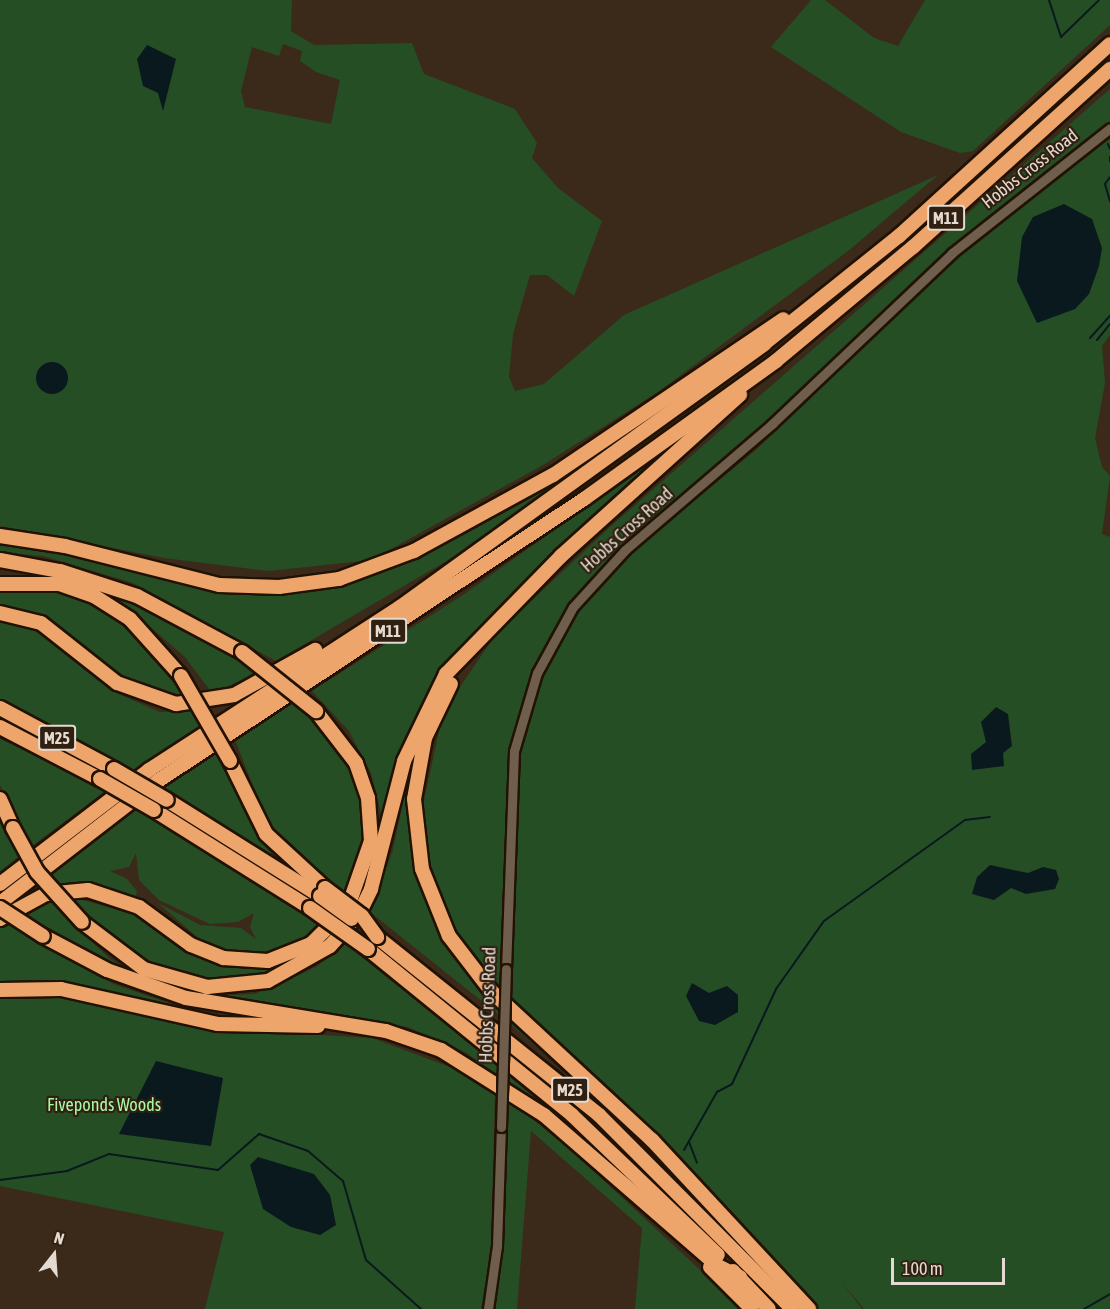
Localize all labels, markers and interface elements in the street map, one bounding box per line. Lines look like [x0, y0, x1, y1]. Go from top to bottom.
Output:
street label: Hobbs Cross Road [978, 125, 1082, 213]
road number: M11 [926, 205, 966, 231]
street label: Hobbs Cross Road [577, 483, 677, 577]
road number: M11 [368, 618, 408, 644]
road number: M25 [38, 725, 76, 751]
street label: Hobbs Cross Road [475, 947, 501, 1063]
road number: M25 [550, 1077, 590, 1103]
park label: Fiveponds Woods [47, 1094, 161, 1116]
north arrow [24, 1225, 84, 1285]
text: N [52, 1228, 66, 1248]
scale bar [894, 1246, 1008, 1284]
text: 100 m [902, 1258, 943, 1279]

